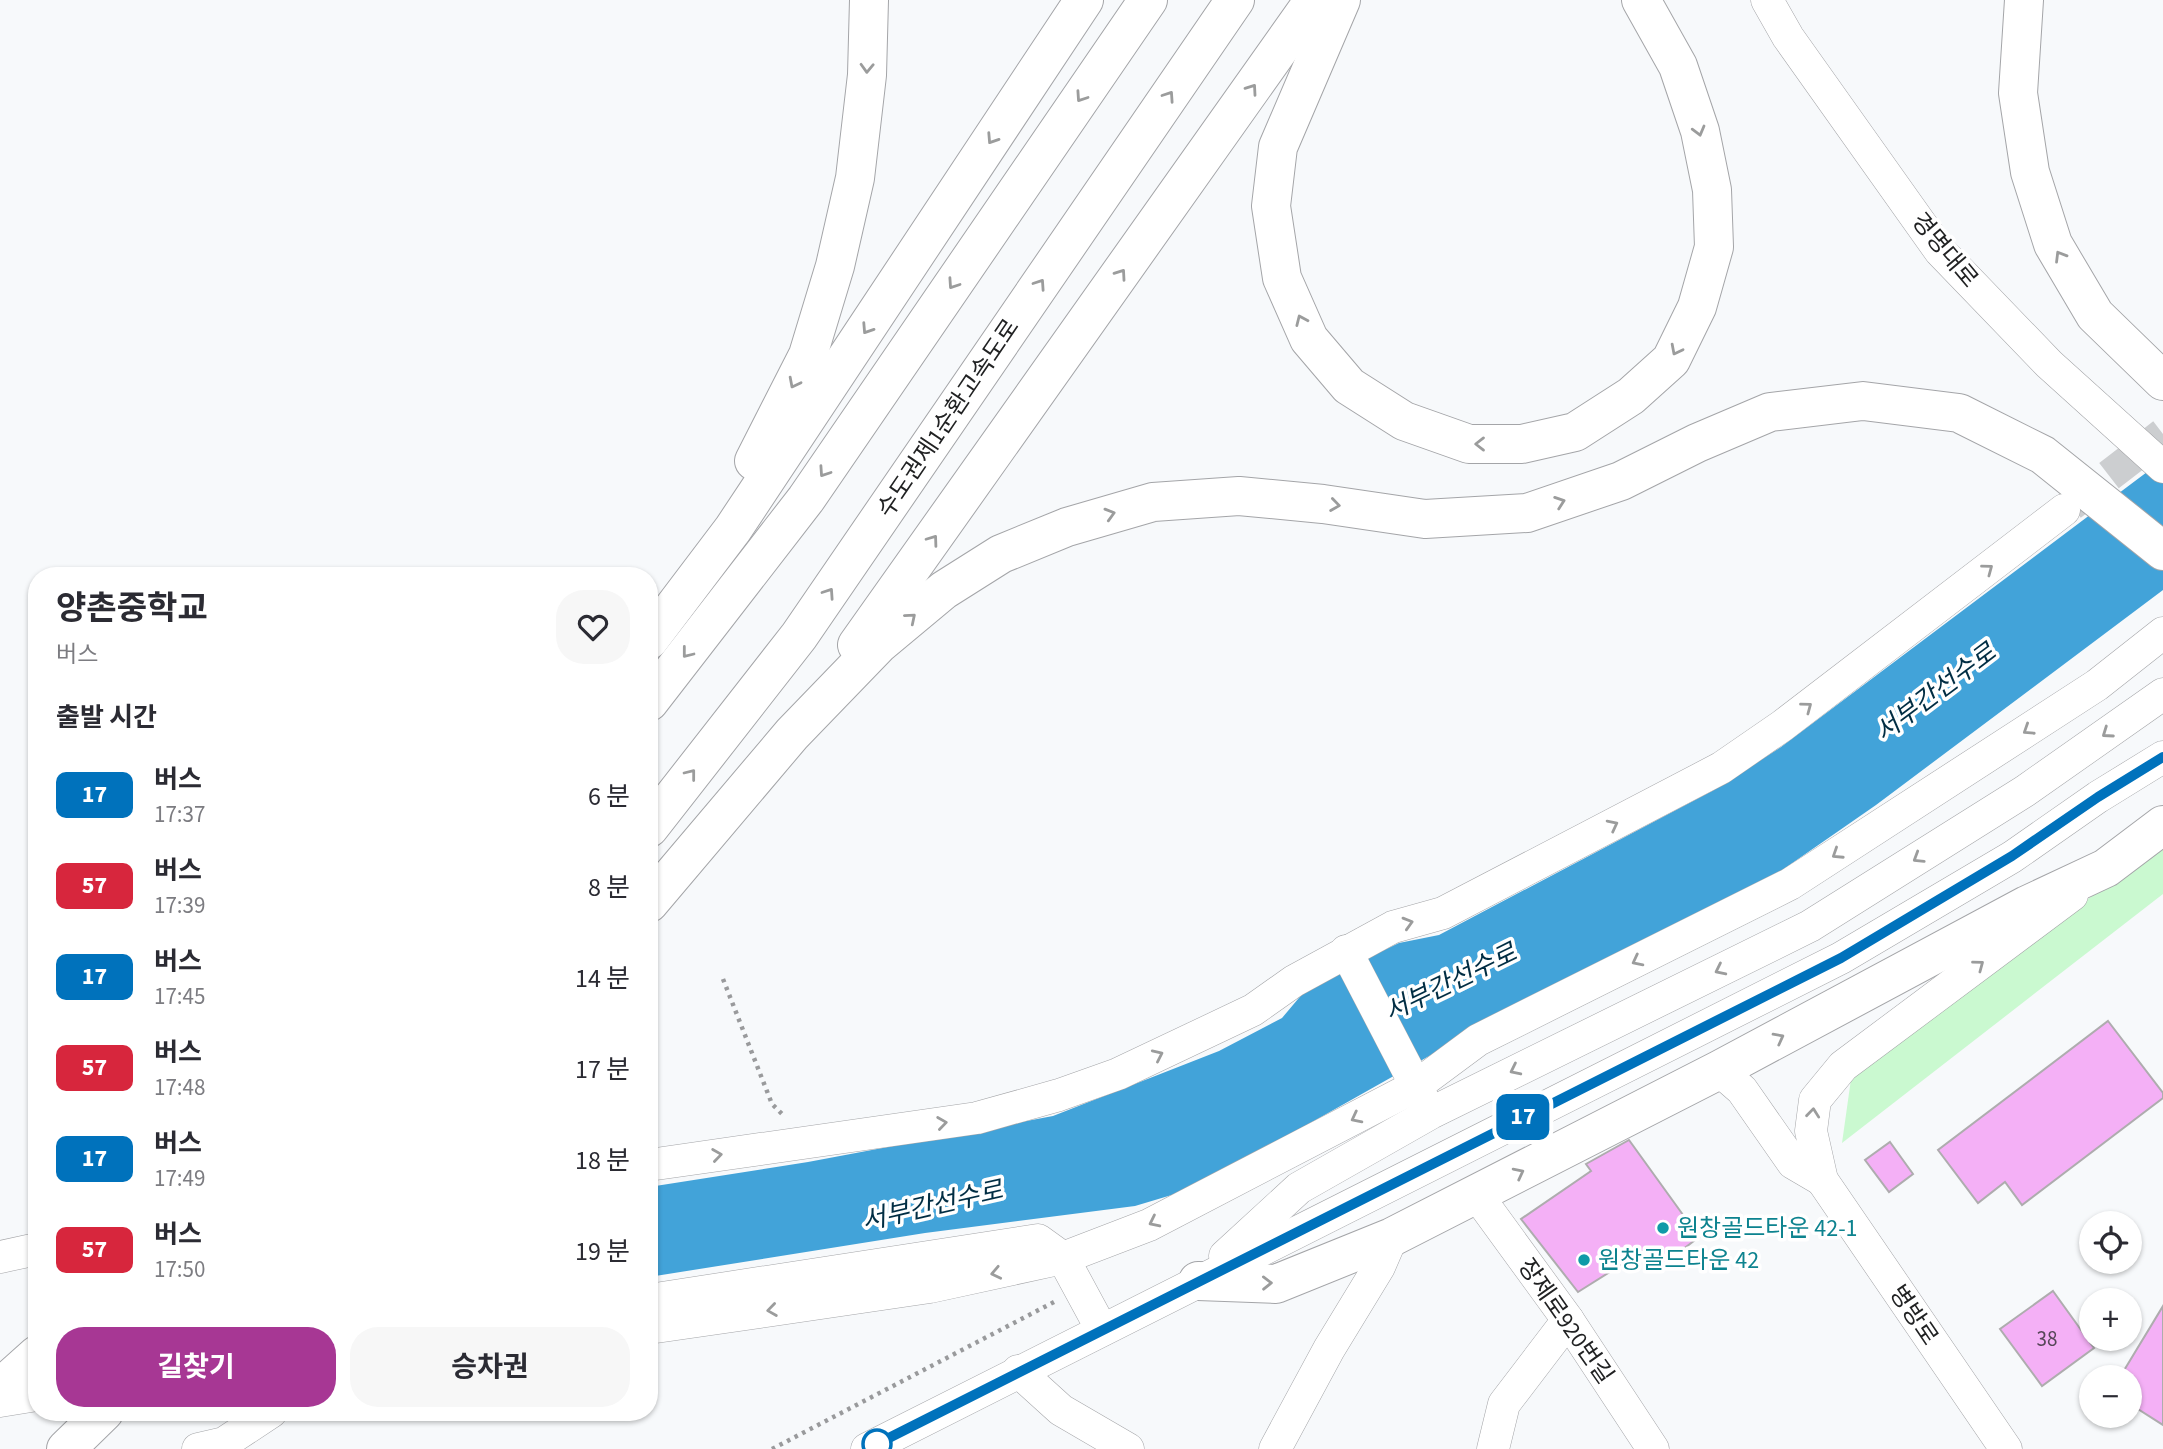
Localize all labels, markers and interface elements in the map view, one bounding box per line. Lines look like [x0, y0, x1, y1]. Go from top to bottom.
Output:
one-way arrow [860, 63, 875, 74]
one-way arrow [1244, 84, 1256, 97]
one-way arrow [1077, 89, 1090, 102]
one-way arrow [1161, 91, 1173, 104]
one-way arrow [1691, 125, 1705, 137]
one-way arrow [988, 131, 1001, 144]
street label: 경명대로 [1903, 205, 1986, 295]
one-way arrow [2055, 251, 2068, 264]
one-way arrow [1112, 269, 1125, 282]
one-way arrow [949, 276, 961, 289]
one-way arrow [1032, 279, 1045, 292]
street label: 수도권제1순환고속도로 [869, 312, 1028, 525]
one-way arrow [1295, 315, 1309, 328]
one-way arrow [863, 321, 876, 334]
one-way arrow [1670, 343, 1684, 355]
one-way arrow [788, 376, 802, 388]
one-way arrow [1475, 436, 1485, 452]
one-way arrow [820, 464, 832, 477]
one-way arrow [1553, 496, 1565, 510]
one-way arrow [1329, 498, 1341, 513]
one-way arrow [1104, 508, 1116, 523]
one-way arrow [925, 535, 937, 548]
one-way arrow [1980, 564, 1992, 577]
text: 양촌중학교 [56, 585, 208, 632]
one-way arrow [821, 588, 833, 601]
button: heart [556, 590, 630, 664]
one-way arrow [902, 614, 915, 626]
water label: 서부간선수로 [1867, 634, 2005, 750]
text: 버스 [56, 638, 98, 671]
one-way arrow [682, 646, 695, 658]
text: 출발 시간 [56, 699, 157, 736]
one-way arrow [1799, 703, 1812, 716]
one-way arrow [2023, 721, 2036, 734]
one-way arrow [2102, 725, 2115, 737]
text: 버스 [154, 761, 202, 798]
one-way arrow [683, 769, 696, 782]
text: 17 [82, 777, 107, 812]
text: 6 분 [588, 778, 630, 815]
text: 17:37 [154, 798, 205, 831]
one-way arrow [1606, 819, 1618, 833]
one-way arrow [1832, 845, 1845, 858]
one-way arrow [1912, 850, 1925, 863]
text: 버스 [154, 852, 202, 889]
text: 57 [82, 868, 107, 903]
text: 8 분 [588, 869, 630, 906]
text: 17:39 [154, 889, 205, 922]
one-way arrow [1402, 917, 1414, 931]
water label: 서부간선수로 [1378, 934, 1524, 1031]
text: 버스 [154, 943, 202, 980]
one-way arrow [1632, 952, 1644, 966]
text: 17 [82, 959, 107, 994]
text: 14 분 [575, 960, 630, 997]
one-way arrow [1972, 961, 1984, 973]
one-way arrow [1715, 962, 1727, 976]
text: 17:45 [154, 980, 205, 1013]
one-way arrow [1772, 1033, 1784, 1046]
text: 버스 [154, 1034, 202, 1071]
one-way arrow [1151, 1049, 1163, 1063]
text: 57 [82, 1050, 107, 1085]
text: 17 분 [575, 1051, 630, 1088]
one-way arrow [1510, 1062, 1522, 1076]
text: 17:48 [154, 1071, 205, 1104]
line badge: 17 [1492, 1094, 1554, 1140]
text: 17 [1510, 1099, 1536, 1134]
one-way arrow [1805, 1107, 1820, 1118]
one-way arrow [1351, 1109, 1363, 1123]
one-way arrow [936, 1115, 948, 1130]
text: 버스 [154, 1125, 202, 1162]
text: 17 [82, 1141, 107, 1176]
text: 18 분 [575, 1142, 630, 1179]
one-way arrow [711, 1148, 723, 1163]
text: 17:49 [154, 1162, 205, 1195]
one-way arrow [1512, 1168, 1524, 1182]
water label: 서부간선수로 [858, 1171, 1007, 1240]
place label: 원창골드타운 42-1 [1677, 1211, 1858, 1246]
map controls [2079, 1211, 2142, 1428]
button: locate [2079, 1211, 2142, 1274]
one-way arrow [1149, 1214, 1161, 1228]
text: 버스 [154, 1216, 202, 1253]
marker: 원창골드타운 42-1 [1655, 1220, 1671, 1236]
text: 57 [82, 1232, 107, 1267]
text: 19 분 [575, 1233, 630, 1270]
place label: 원창골드타운 42 [1598, 1243, 1759, 1278]
street label: 장제로920번길 [1509, 1251, 1622, 1391]
marker: 원창골드타운 42 [1576, 1252, 1592, 1268]
text: 17:50 [154, 1253, 205, 1286]
one-way arrow [990, 1264, 1002, 1279]
one-way arrow [1262, 1275, 1272, 1291]
street label: 병방로 [1881, 1278, 1947, 1353]
button: + [2079, 1288, 2142, 1351]
one-way arrow [766, 1302, 778, 1317]
house number: 38 [2037, 1324, 2057, 1354]
button: 길찾기 [56, 1327, 336, 1407]
button: 승차권 [350, 1327, 630, 1407]
button: − [2079, 1365, 2142, 1428]
unlabelled marker [862, 1429, 892, 1449]

